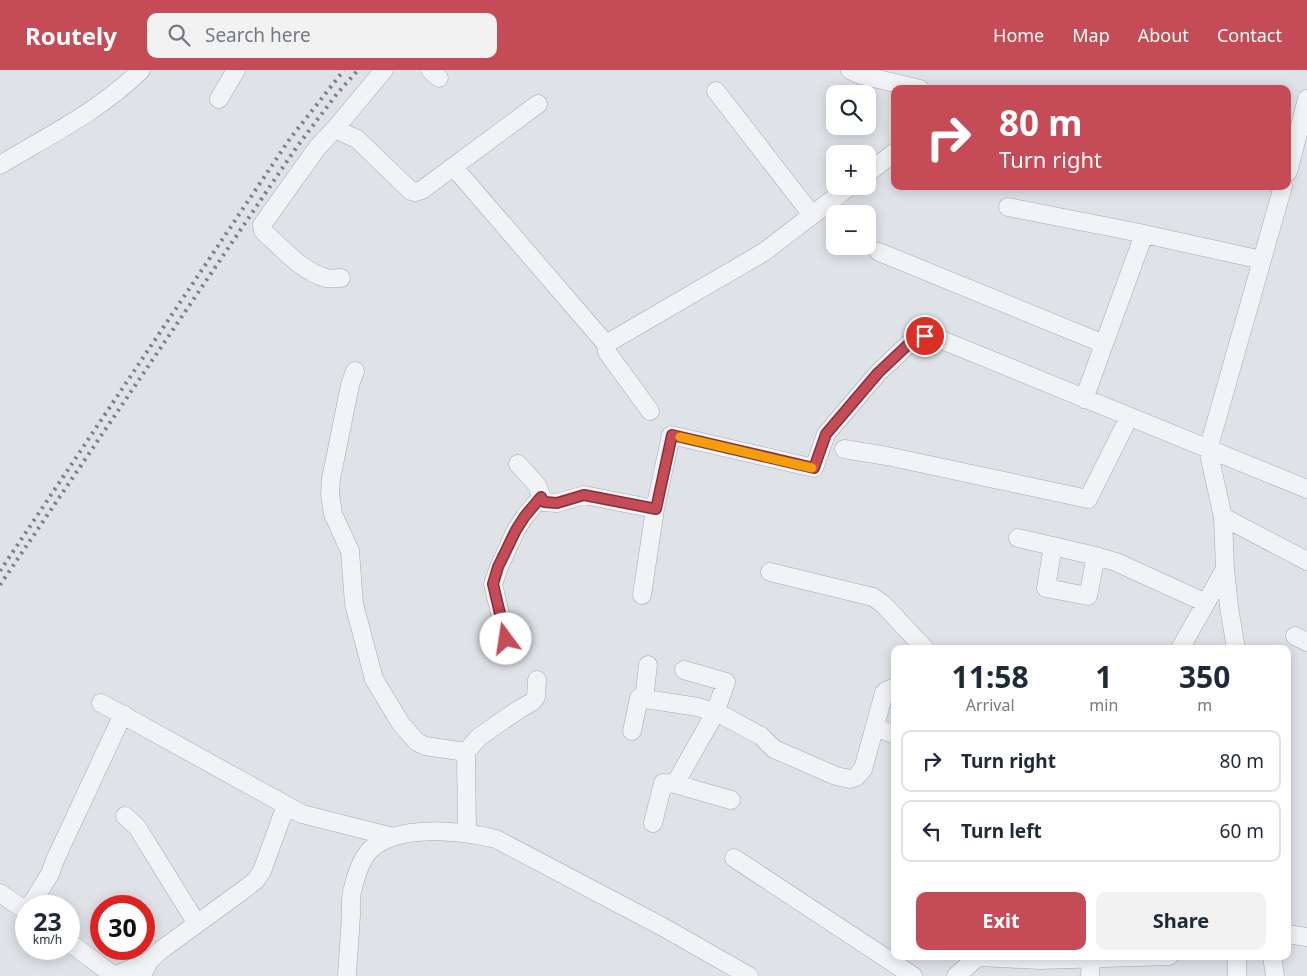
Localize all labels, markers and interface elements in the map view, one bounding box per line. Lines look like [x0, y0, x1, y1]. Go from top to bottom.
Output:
search box [147, 13, 497, 58]
text: Routely [25, 19, 117, 52]
icon: search [165, 21, 193, 49]
text: Search here [205, 22, 311, 48]
text: Home [993, 23, 1044, 47]
text: Map [1072, 23, 1110, 47]
text: About [1138, 23, 1189, 47]
text: Contact [1217, 23, 1282, 47]
map controls [826, 85, 876, 255]
button: search [826, 85, 876, 135]
text: 80 m [999, 99, 1082, 146]
icon: right [916, 105, 981, 170]
text: Turn right [999, 144, 1102, 174]
button: + [826, 145, 876, 195]
button: − [826, 205, 876, 255]
pin [904, 315, 946, 357]
icon: arrive [911, 322, 939, 350]
position arrow [479, 612, 531, 664]
text: 11:58 [952, 656, 1029, 697]
text: 1 [1095, 656, 1112, 697]
text: 350 [1179, 656, 1230, 697]
text: Arrival [966, 694, 1015, 716]
text: min [1089, 694, 1118, 716]
text: m [1197, 694, 1212, 716]
icon: right [918, 747, 946, 775]
text: Turn right [961, 748, 1056, 774]
text: 80 m [1220, 748, 1264, 774]
icon: left [918, 817, 946, 845]
text: Turn left [961, 818, 1042, 844]
text: 60 m [1220, 818, 1264, 844]
button: Exit [916, 892, 1086, 950]
button: Share [1096, 892, 1266, 950]
speed limit sign: 30 [90, 895, 155, 960]
text: 23 [33, 904, 62, 938]
text: km/h [33, 931, 62, 948]

